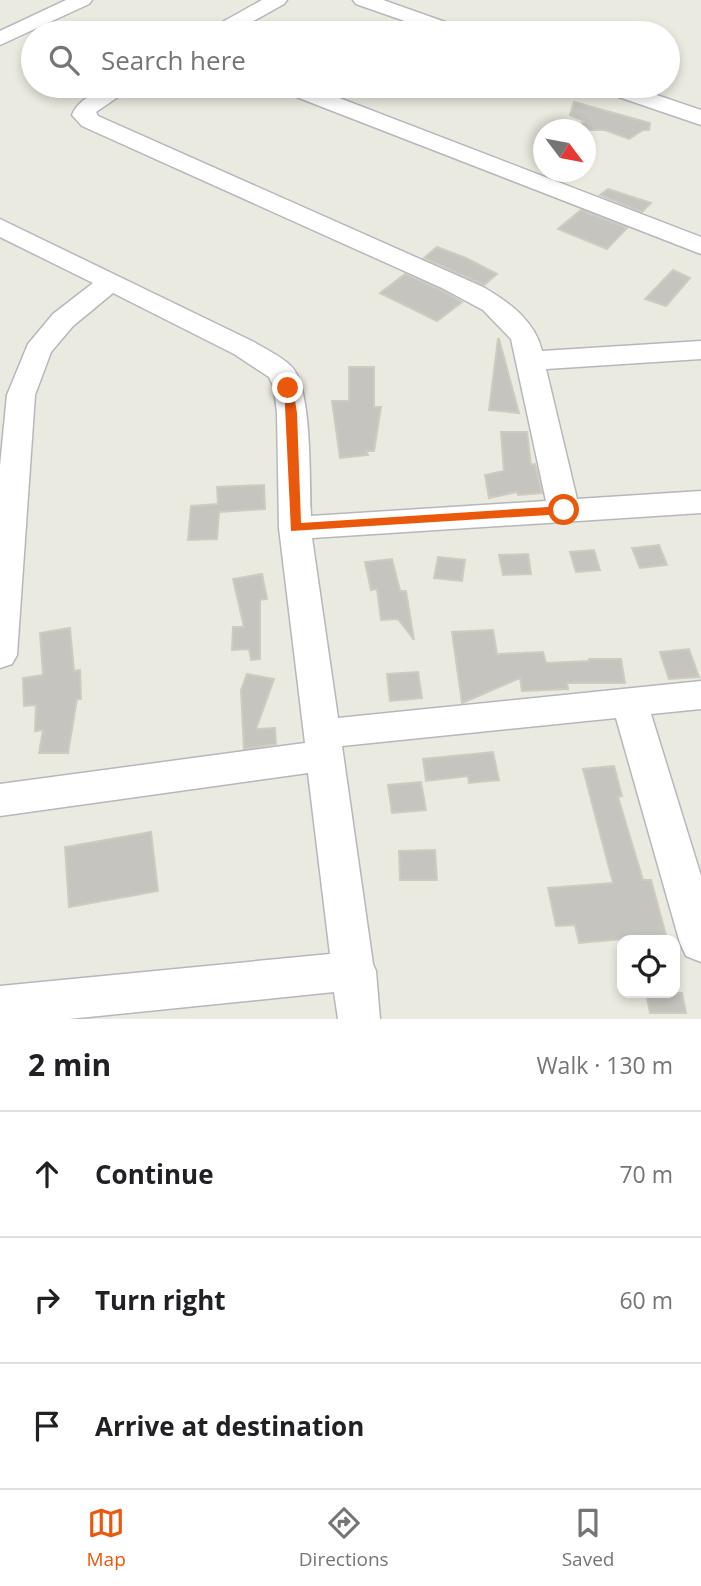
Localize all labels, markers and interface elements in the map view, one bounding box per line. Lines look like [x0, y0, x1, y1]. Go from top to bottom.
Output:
search box [21, 21, 680, 98]
icon: search [45, 41, 83, 79]
text: Search here [101, 42, 246, 78]
north arrow [533, 119, 596, 182]
route end [272, 372, 303, 403]
route start [548, 494, 579, 525]
map controls [617, 935, 680, 998]
button: locate [617, 935, 680, 998]
text: 2 min [28, 1044, 111, 1085]
text: Walk · 130 m [536, 1049, 673, 1081]
icon: ahead [28, 1155, 66, 1193]
text: Continue [95, 1156, 214, 1192]
text: 70 m [619, 1158, 673, 1190]
icon: right [28, 1281, 66, 1319]
text: Turn right [95, 1282, 226, 1318]
text: 60 m [619, 1284, 673, 1316]
icon: arrive [28, 1407, 66, 1445]
text: Arrive at destination [95, 1408, 364, 1444]
tab: Map [87, 1504, 126, 1572]
tab: Directions [299, 1504, 389, 1572]
tab: Saved [562, 1504, 614, 1572]

